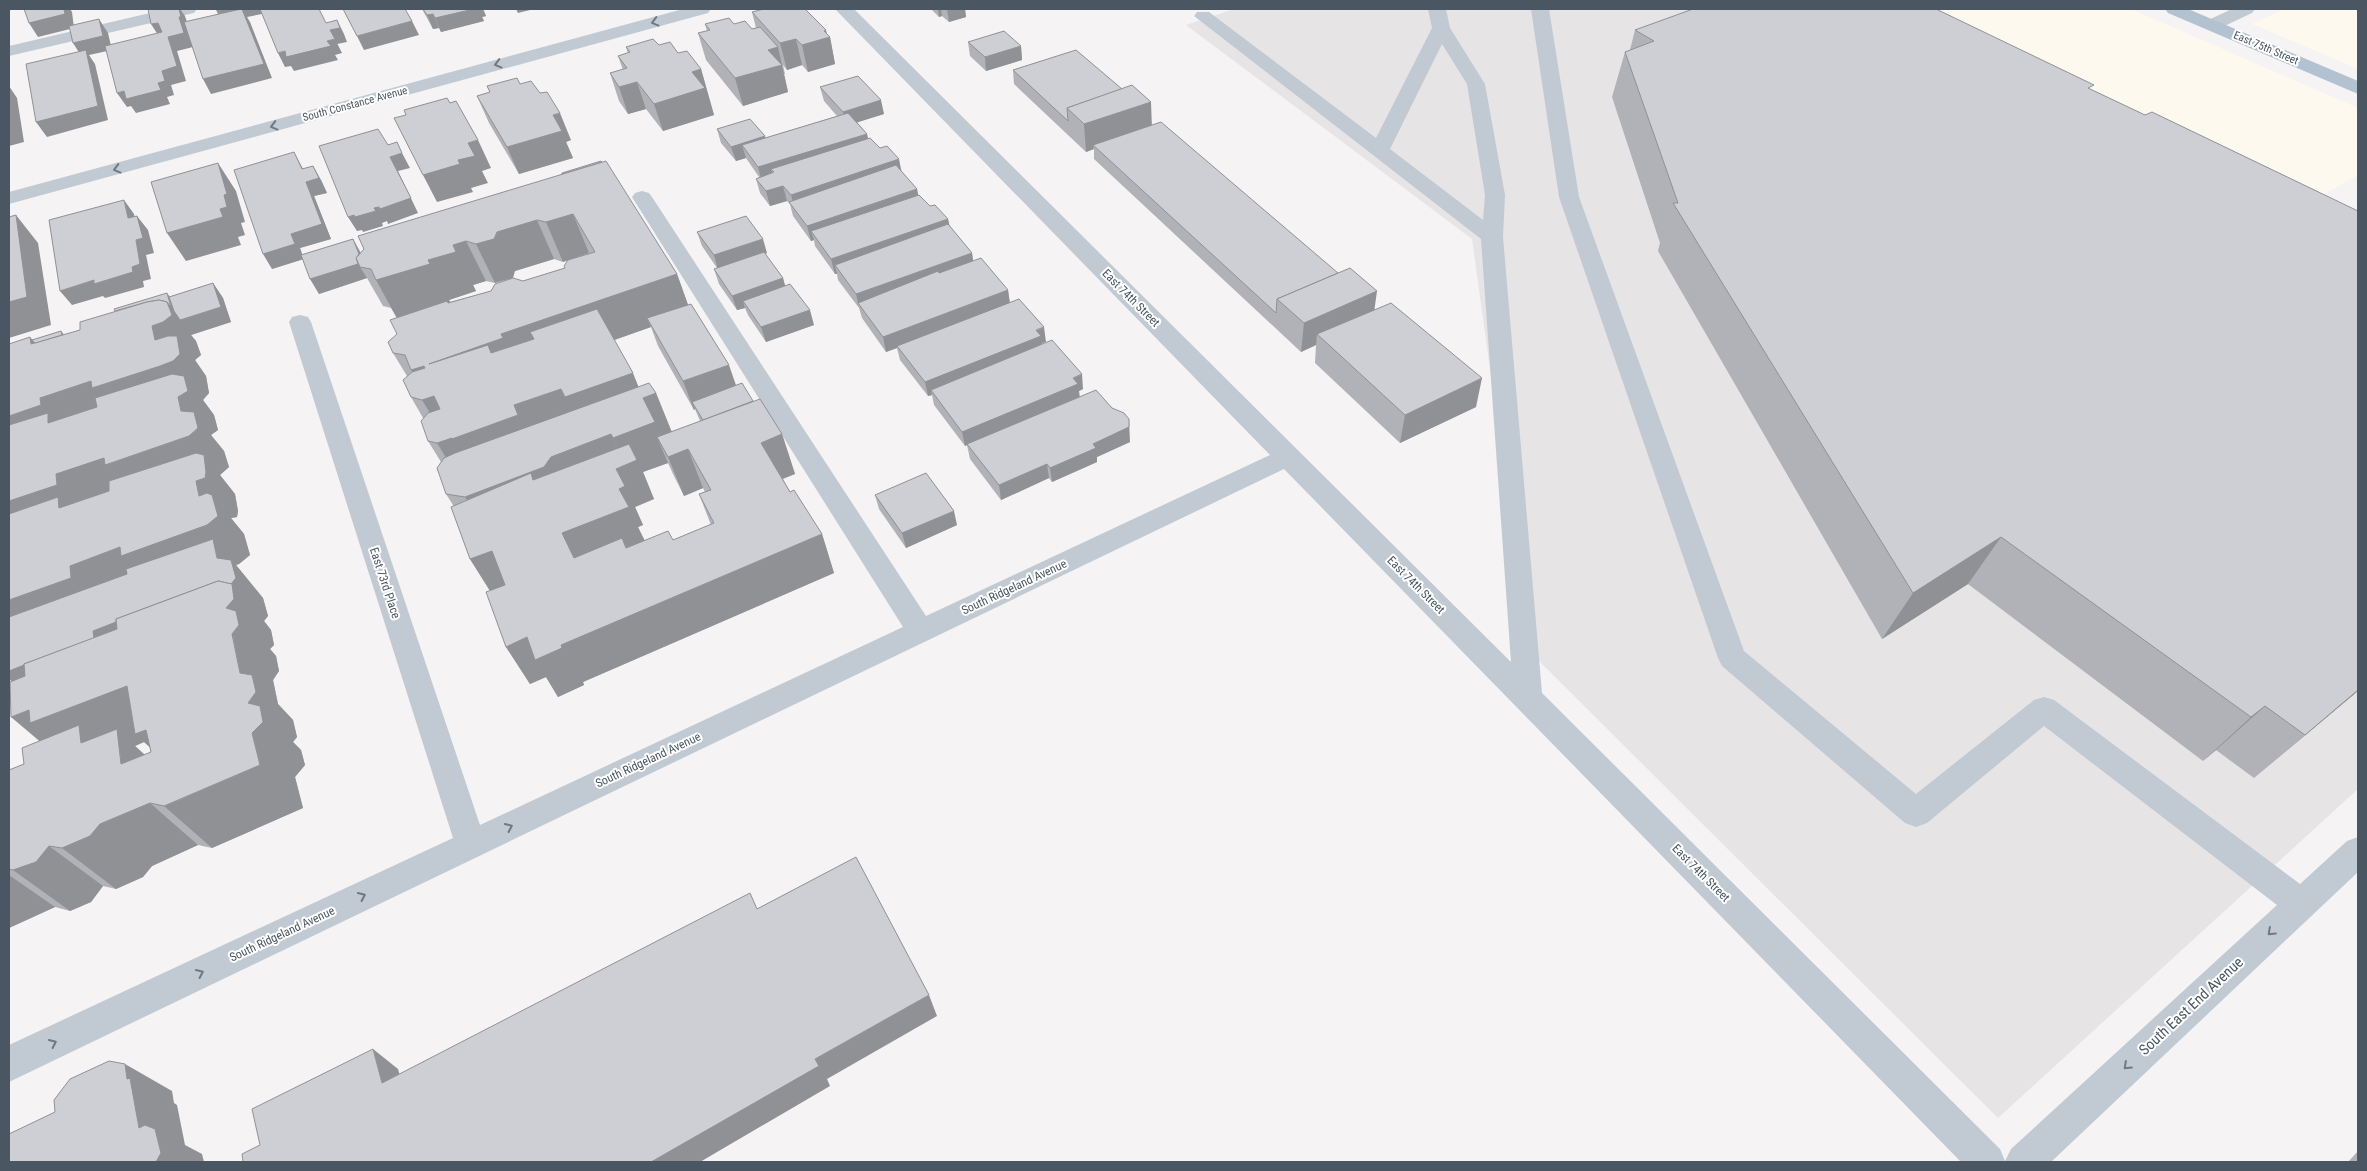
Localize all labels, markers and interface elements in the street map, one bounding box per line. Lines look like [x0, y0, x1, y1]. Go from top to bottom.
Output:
one-way arrow [651, 16, 659, 26]
street label: East 75th Street [2232, 28, 2300, 68]
one-way arrow [495, 59, 503, 69]
street label: South Constance Avenue [301, 84, 409, 124]
one-way arrow [270, 120, 278, 130]
one-way arrow [114, 163, 122, 173]
street label: East 74th Street [1099, 266, 1163, 330]
street label: East 73rd Place [367, 546, 403, 621]
street label: East 74th Street [1384, 553, 1448, 617]
street label: South Ridgeland Avenue [959, 556, 1069, 618]
street label: South Ridgeland Avenue [593, 729, 703, 791]
one-way arrow [504, 822, 513, 833]
street label: East 74th Street [1669, 841, 1733, 905]
one-way arrow [357, 892, 366, 902]
street label: South Ridgeland Avenue [227, 903, 337, 965]
one-way arrow [2268, 926, 2277, 935]
street label: South East End Avenue [2135, 953, 2247, 1059]
one-way arrow [195, 969, 204, 980]
one-way arrow [48, 1039, 57, 1049]
one-way arrow [2123, 1060, 2132, 1069]

